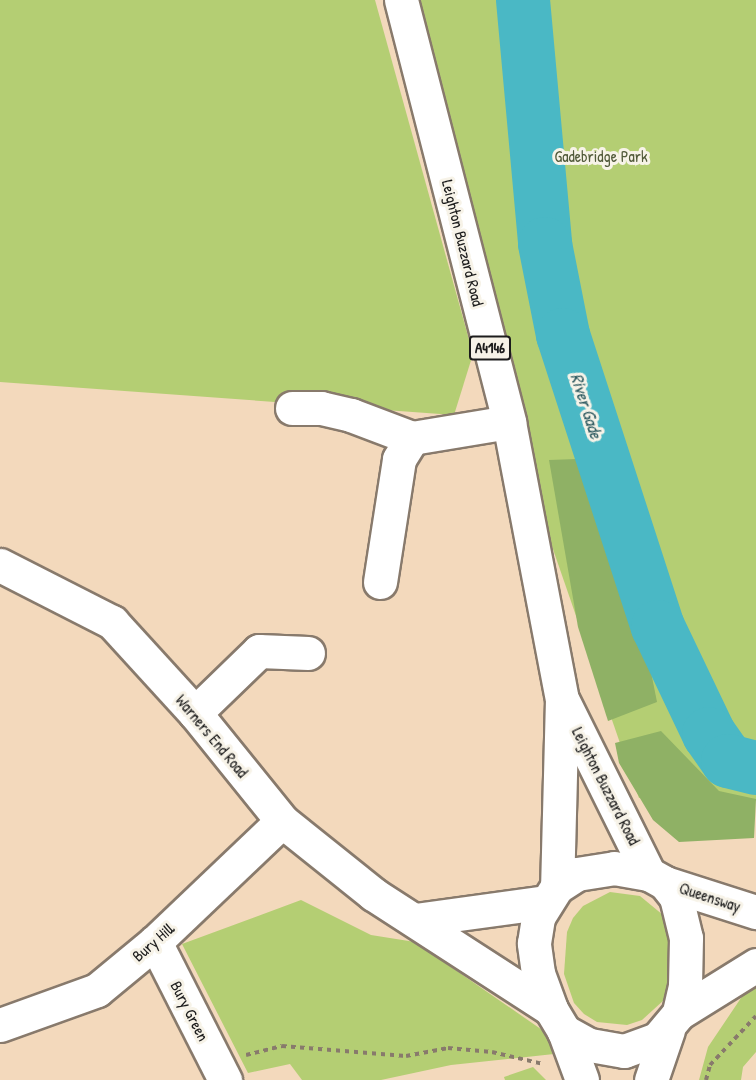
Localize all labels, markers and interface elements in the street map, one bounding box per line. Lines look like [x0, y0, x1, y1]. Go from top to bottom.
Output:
park label: Gadebridge Park [554, 146, 648, 166]
street label: Leighton Buzzard Road [438, 178, 488, 308]
road number: A4146 [469, 336, 511, 360]
water label: River Gade [565, 371, 607, 441]
street label: Warners End Road [172, 691, 252, 781]
street label: Leighton Buzzard Road [568, 724, 644, 848]
street label: Queensway [677, 878, 743, 916]
street label: Bury Hill [128, 919, 178, 965]
street label: Bury Green [167, 978, 213, 1044]

